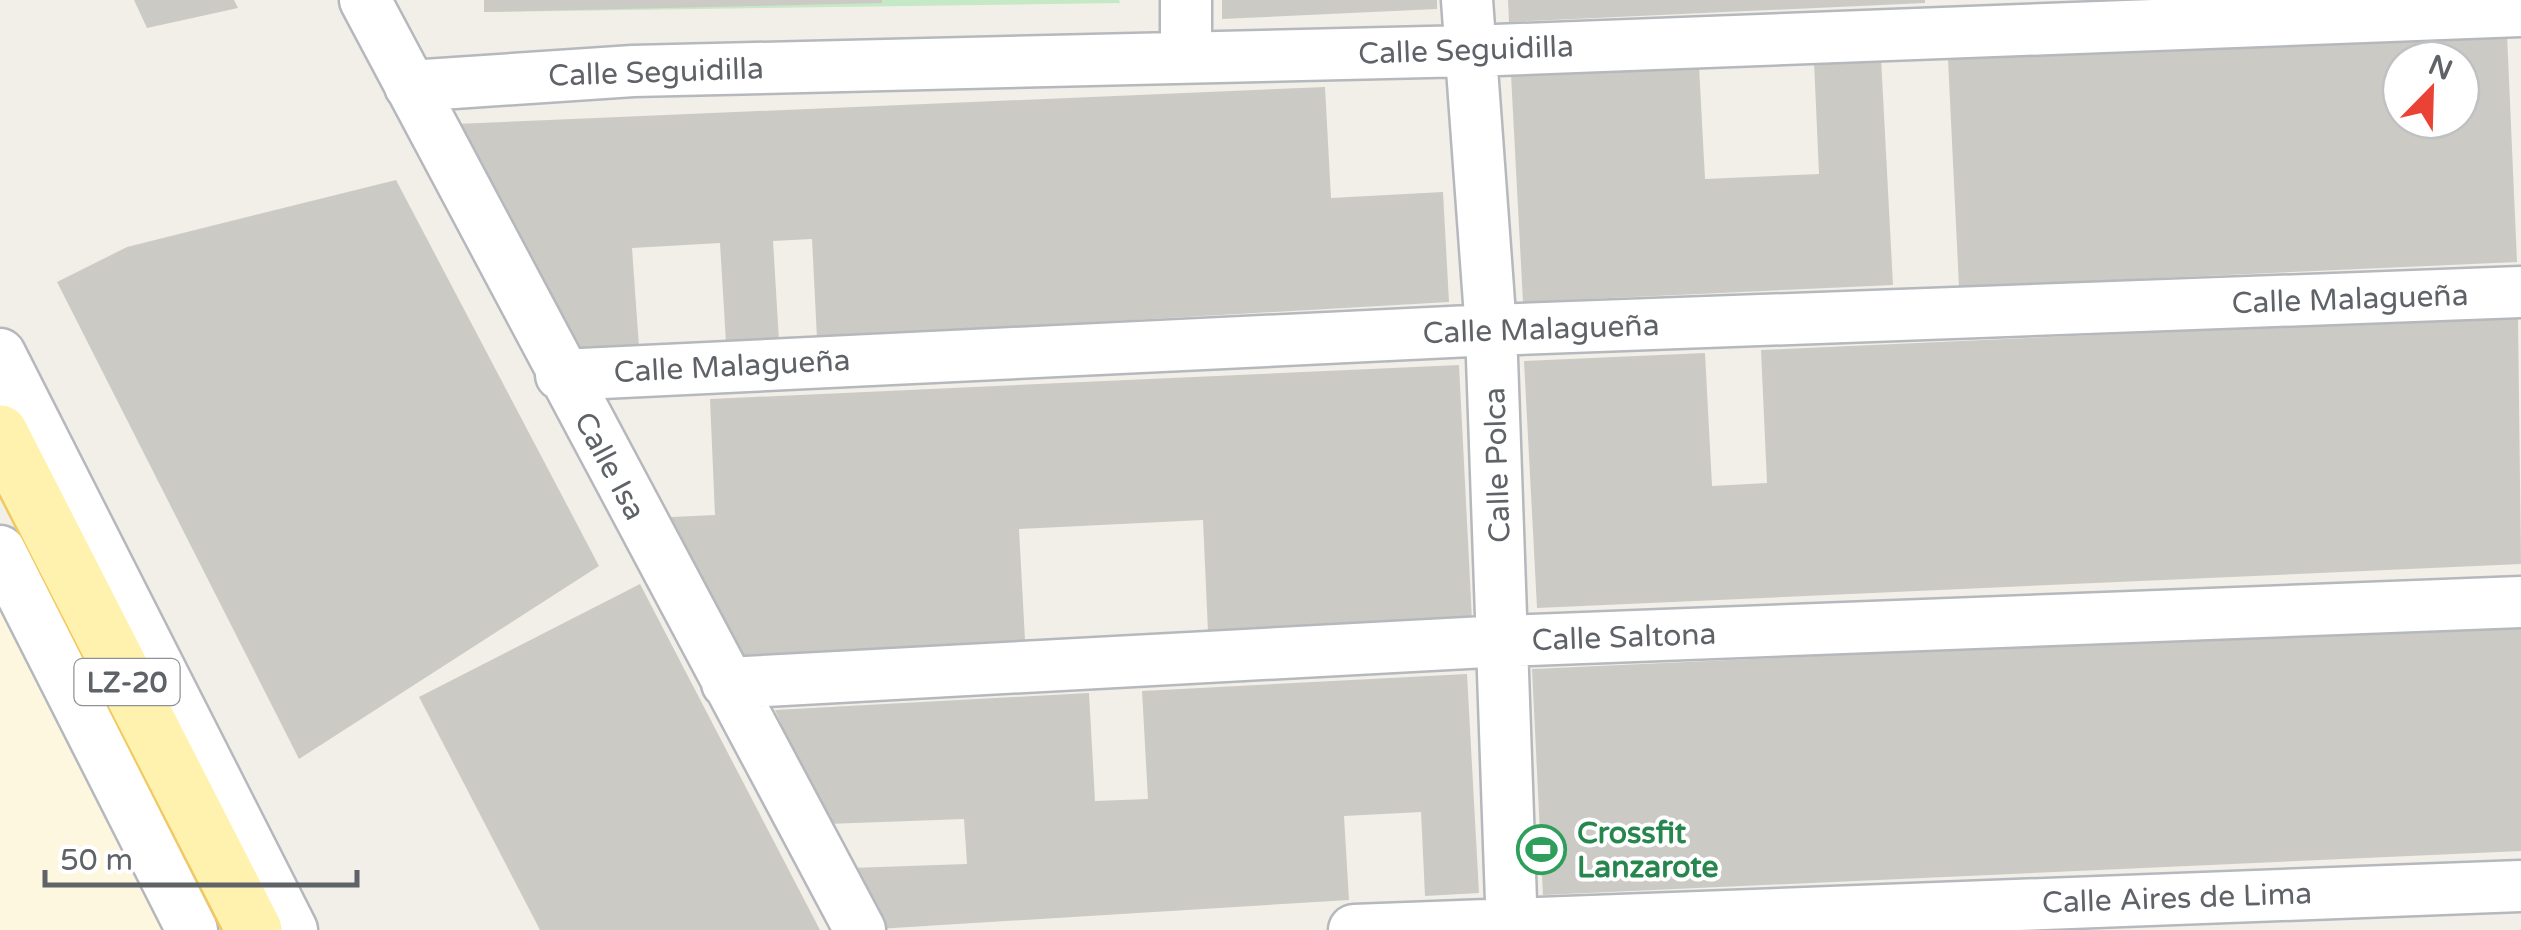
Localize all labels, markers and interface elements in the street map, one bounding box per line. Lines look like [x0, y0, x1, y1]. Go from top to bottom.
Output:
street label: Calle Seguidilla [1358, 28, 1574, 73]
north arrow [2381, 40, 2481, 140]
text: N [2423, 48, 2457, 88]
street label: Calle Seguidilla [548, 50, 764, 95]
street label: Calle Malagueña [2231, 277, 2469, 322]
street label: Calle Malagueña [1422, 307, 1660, 352]
street label: Calle Malagueña [613, 342, 851, 391]
street label: Calle Polca [1476, 387, 1519, 543]
street label: Calle Isa [566, 406, 653, 527]
street label: Calle Saltona [1531, 616, 1717, 659]
road number: LZ-20 [74, 659, 180, 705]
place label: Crossfit Lanzarote [1577, 815, 1719, 886]
sports icon: Crossfit Lanzarote [1516, 824, 1568, 876]
scale bar [45, 825, 358, 887]
text: 50 m [60, 842, 133, 879]
street label: Calle Aires de Lima [2041, 875, 2313, 922]

